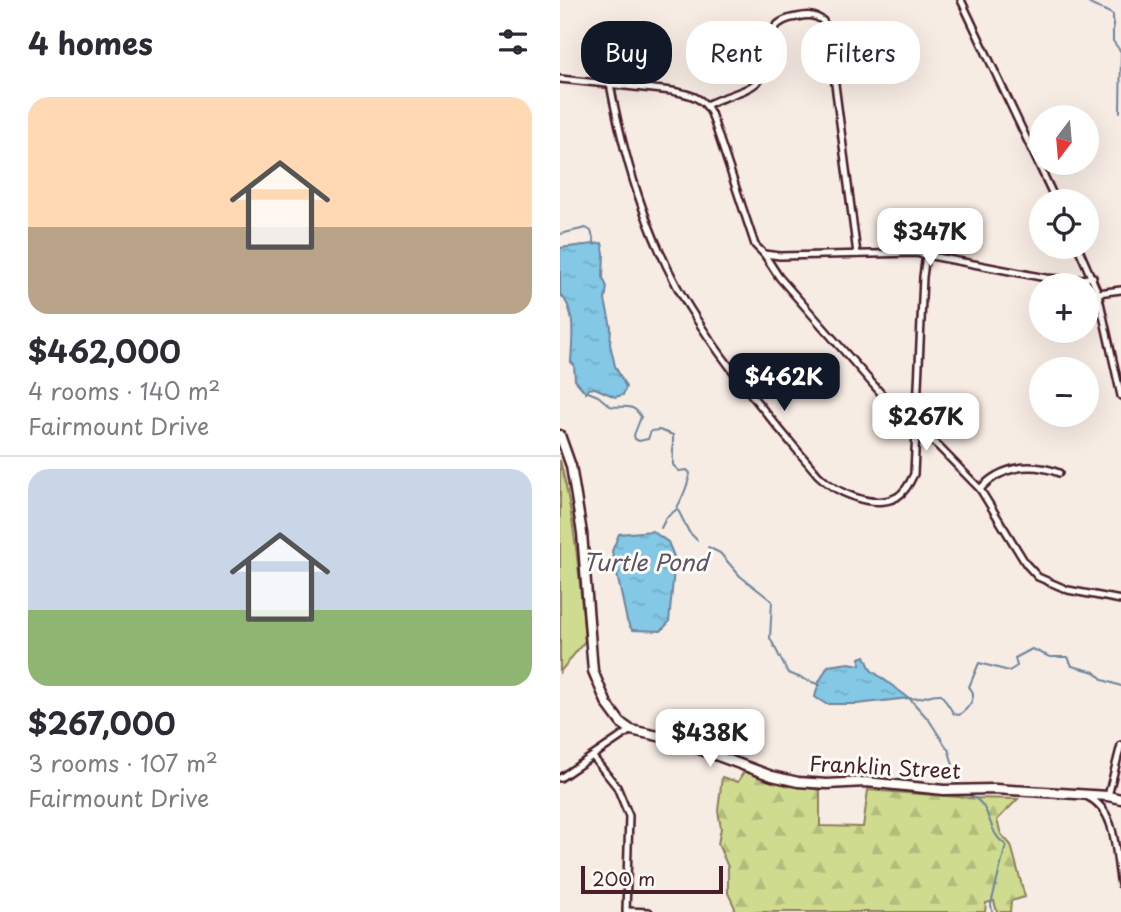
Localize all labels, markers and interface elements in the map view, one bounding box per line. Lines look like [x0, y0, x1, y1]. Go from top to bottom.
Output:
text: 4 homes [28, 20, 153, 65]
chip: Buy [581, 21, 672, 84]
chip: Rent [686, 21, 787, 84]
chip: Filters [801, 21, 920, 84]
icon: filters [494, 23, 532, 61]
north arrow [1029, 105, 1099, 175]
map controls [1029, 105, 1099, 427]
icon: home [217, 142, 343, 268]
button: locate [1029, 189, 1099, 259]
pin: $347K [881, 208, 979, 268]
text: $347K [893, 213, 967, 248]
button: + [1029, 273, 1099, 343]
text: $462,000 [28, 328, 181, 373]
pin: $462K [735, 354, 833, 413]
button: − [1029, 357, 1099, 427]
text: $462K [745, 358, 823, 393]
text: 4 rooms · 140 m² [28, 373, 220, 408]
pin: $267K [877, 393, 975, 453]
text: $267K [888, 398, 964, 433]
text: Fairmount Drive [28, 408, 209, 443]
icon: home [217, 514, 343, 640]
water label: Turtle Pond [582, 544, 711, 579]
text: $267,000 [28, 700, 176, 745]
pin: $438K [661, 710, 759, 769]
text: $438K [672, 714, 748, 749]
text: 3 rooms · 107 m² [28, 745, 218, 780]
street label: Franklin Street [809, 746, 962, 786]
text: Fairmount Drive [28, 780, 209, 815]
scale bar [581, 863, 723, 895]
text: 200 m [592, 864, 655, 892]

